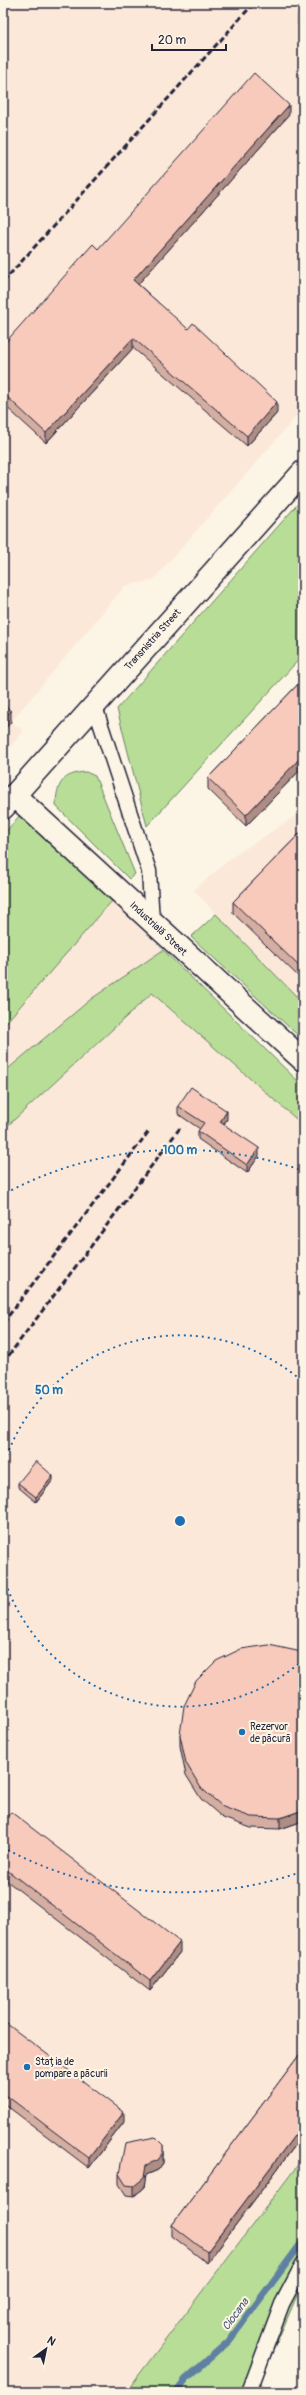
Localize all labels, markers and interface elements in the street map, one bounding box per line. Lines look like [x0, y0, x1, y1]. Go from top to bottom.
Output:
scale bar [152, 26, 226, 52]
text: 20 m [158, 33, 187, 48]
street label: Transnistria Street [122, 606, 184, 673]
street label: Industrială Street [127, 899, 190, 959]
text: 100 m [163, 1143, 198, 1158]
text: 50 m [35, 1383, 63, 1398]
centre of rings [173, 1514, 187, 1528]
place label: Rezervor de păcură [250, 1721, 291, 1745]
marker: Rezervor de păcură [237, 1727, 247, 1737]
place label: Stația de pompare a păcurii [35, 2056, 108, 2080]
marker: Stația de pompare a păcurii [22, 2062, 32, 2072]
water label: Ciocana [219, 2295, 252, 2333]
north arrow [26, 2329, 66, 2369]
text: N [45, 2334, 58, 2349]

